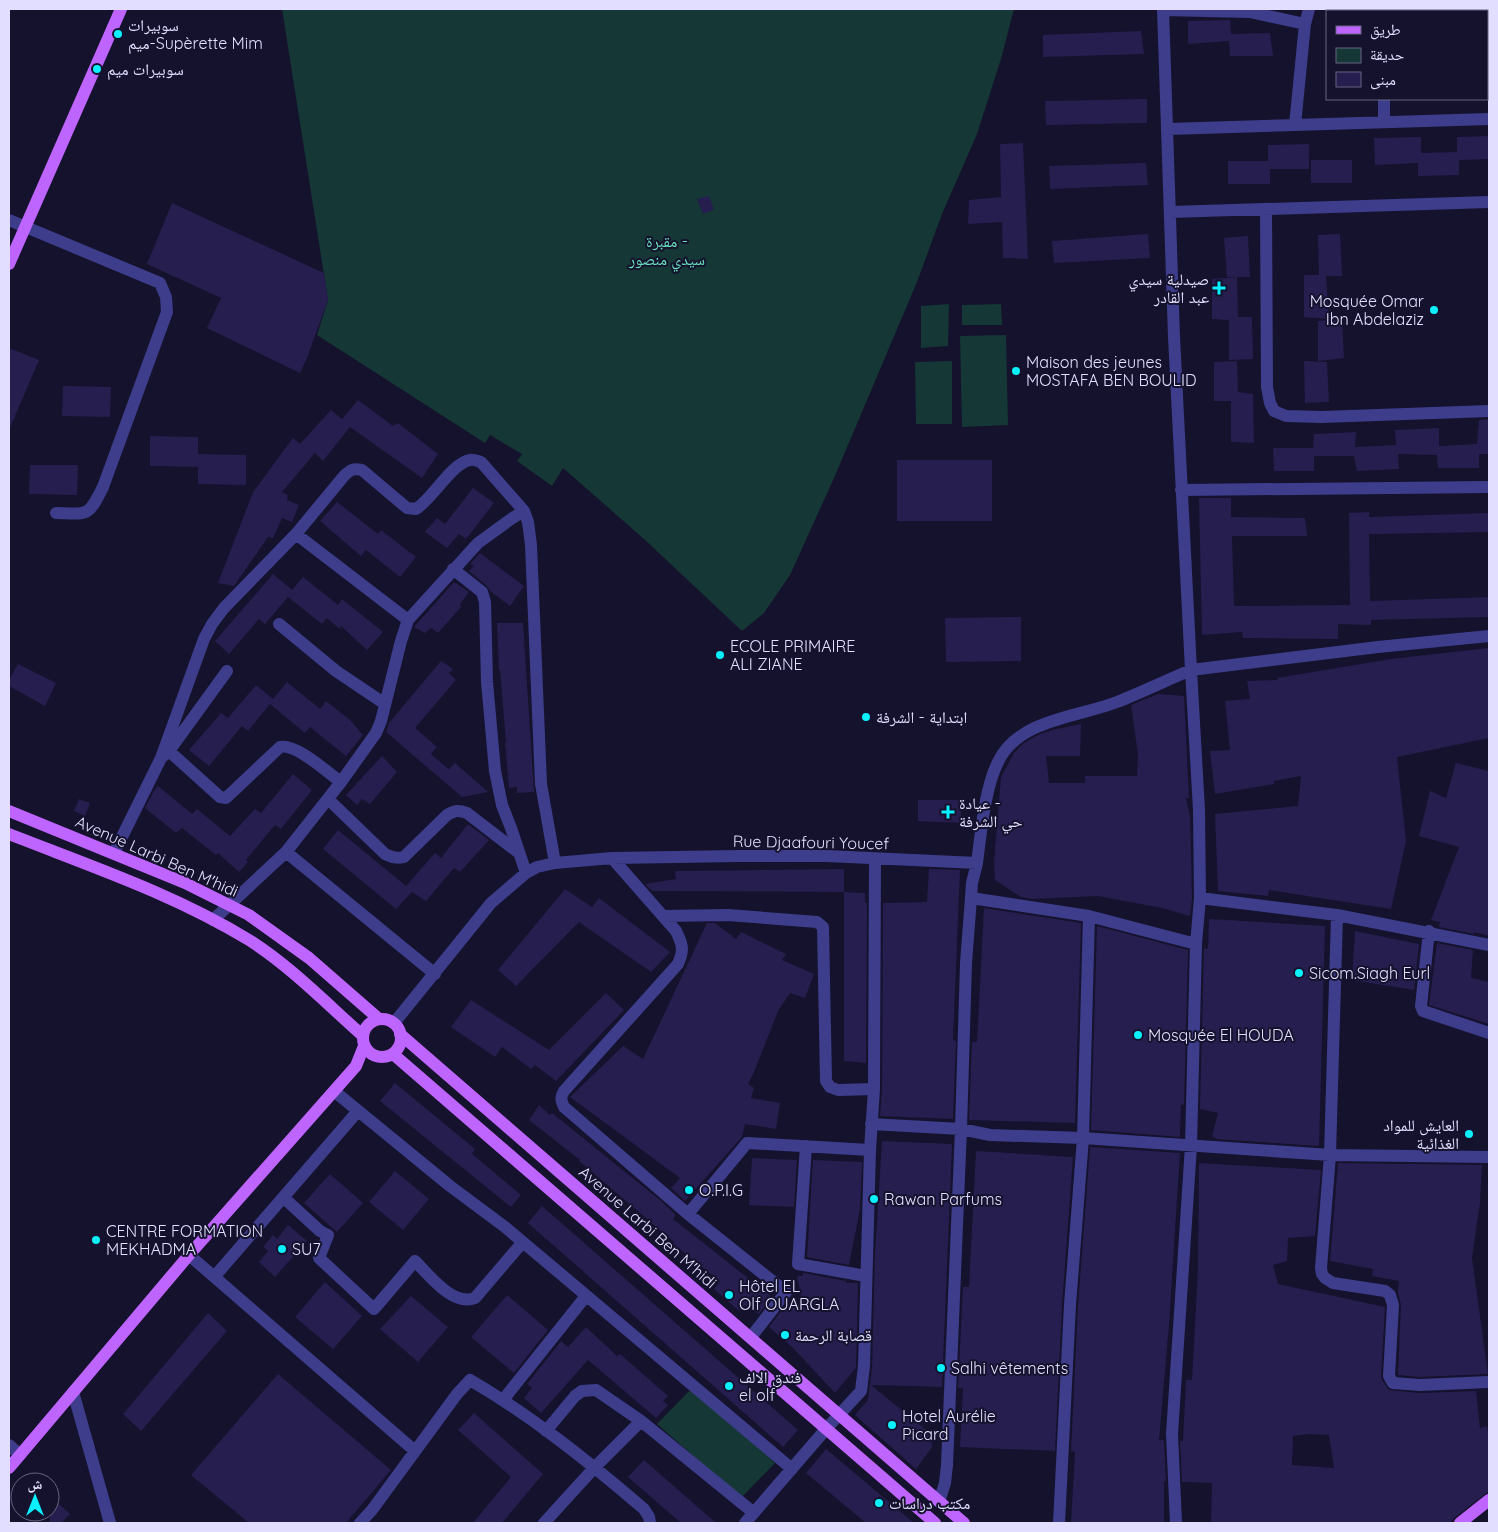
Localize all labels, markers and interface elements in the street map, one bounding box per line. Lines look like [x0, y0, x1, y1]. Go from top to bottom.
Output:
legend [1326, 10, 1488, 100]
place label: سوبيرات ميم-Supèrette Mim [128, 15, 263, 54]
text: طريق [1370, 20, 1401, 40]
marker: سوبيرات ميم-Supèrette Mim [112, 28, 124, 40]
text: حديقة [1370, 45, 1405, 64]
place label: سوبيرات ميم [107, 59, 184, 80]
marker: سوبيرات ميم [91, 63, 103, 75]
text: مبنى [1370, 70, 1396, 90]
park label: مقبرة - سيدي منصور [628, 231, 705, 272]
place label: صيدلية سيدي عبد القادر [1129, 269, 1209, 307]
marker: صيدلية سيدي عبد القادر [1213, 282, 1225, 294]
place label: Mosquée Omar Ibn Abdelaziz [1310, 291, 1424, 329]
marker: Mosquée Omar Ibn Abdelaziz [1428, 304, 1440, 316]
place label: Maison des jeunes MOSTAFA BEN BOULID [1026, 352, 1197, 390]
marker: Maison des jeunes MOSTAFA BEN BOULID [1010, 365, 1022, 377]
place label: ECOLE PRIMAIRE ALI ZIANE [730, 636, 855, 674]
marker: ECOLE PRIMAIRE ALI ZIANE [714, 649, 726, 661]
place label: ابتداية - الشرفة [876, 707, 967, 727]
marker: ابتداية - الشرفة [860, 711, 872, 723]
place label: عيادة - حي الشرفة [959, 793, 1023, 834]
marker: عيادة - حي الشرفة [941, 805, 955, 819]
street label: Avenue Larbi Ben M'hidi [73, 811, 241, 901]
street label: Rue Djaafouri Youcef [733, 831, 890, 853]
place label: Sicom.Siagh Eurl [1309, 963, 1430, 983]
marker: Sicom.Siagh Eurl [1293, 967, 1305, 979]
place label: Mosquée El HOUDA [1148, 1025, 1294, 1045]
marker: Mosquée El HOUDA [1132, 1029, 1144, 1041]
place label: العايش للمواد الغذائية [1383, 1115, 1459, 1153]
marker: العايش للمواد الغذائية [1463, 1128, 1475, 1140]
street label: Avenue Larbi Ben M'hidi [575, 1162, 721, 1292]
place label: O.P.I.G [699, 1180, 743, 1200]
marker: O.P.I.G [683, 1184, 695, 1196]
place label: Rawan Parfums [884, 1189, 1002, 1209]
marker: Rawan Parfums [868, 1193, 880, 1205]
place label: CENTRE FORMATION MEKHADMA [106, 1221, 263, 1259]
marker: CENTRE FORMATION MEKHADMA [90, 1234, 102, 1246]
place label: SU7 [292, 1239, 321, 1259]
marker: SU7 [276, 1243, 288, 1255]
place label: Hôtel EL Olf OUARGLA [739, 1276, 839, 1314]
marker: Hôtel EL Olf OUARGLA [723, 1289, 735, 1301]
place label: قصابة الرحمة [795, 1325, 872, 1345]
marker: قصابة الرحمة [779, 1329, 791, 1341]
place label: Salhi vêtements [951, 1358, 1068, 1378]
marker: Salhi vêtements [935, 1362, 947, 1374]
place label: فندق الالف el olf [739, 1367, 801, 1405]
marker: فندق الالف el olf [723, 1380, 735, 1392]
place label: Hotel Aurélie Picard [902, 1406, 996, 1444]
marker: Hotel Aurélie Picard [886, 1419, 898, 1431]
north arrow [10, 1472, 60, 1522]
text: ش [28, 1475, 43, 1493]
place label: مكتب دراسات [889, 1493, 970, 1513]
marker: مكتب دراسات [873, 1497, 885, 1509]

